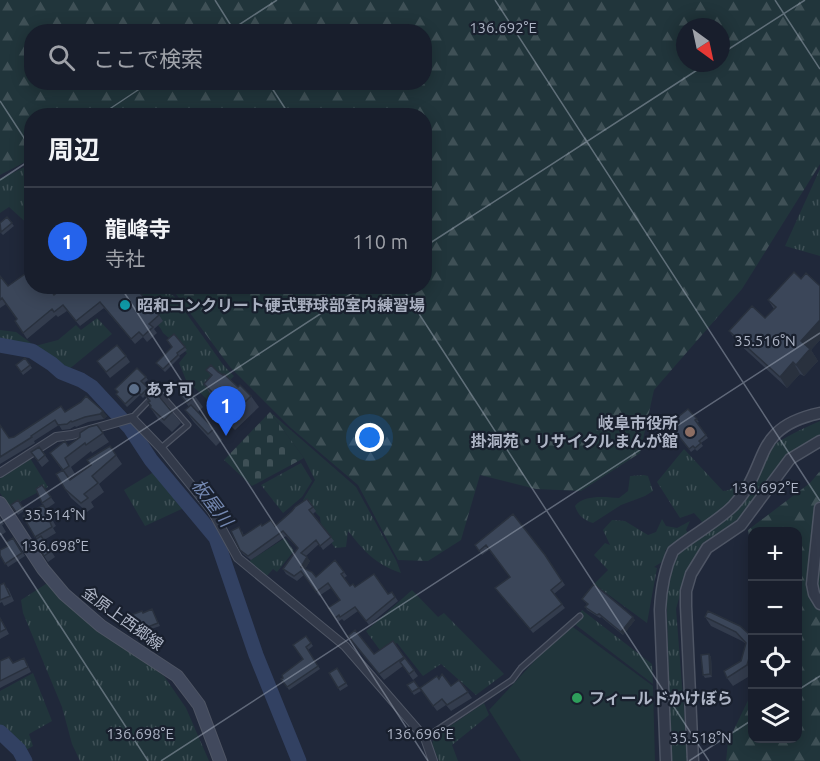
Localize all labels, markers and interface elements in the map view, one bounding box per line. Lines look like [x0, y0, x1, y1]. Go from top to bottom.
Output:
north arrow [676, 18, 730, 72]
text: 136.692°E [469, 19, 537, 36]
search box [24, 24, 432, 90]
icon: search [45, 41, 78, 74]
text: ここで検索 [93, 46, 203, 71]
text: 周辺 [48, 135, 100, 164]
text: 龍峰寺 [105, 216, 171, 241]
text: 1 [62, 230, 73, 253]
text: 110 m [352, 230, 408, 253]
text: 寺社 [105, 247, 145, 270]
place label: 昭和コンクリート硬式野球部室内練習場 [137, 296, 425, 314]
marker: 昭和コンクリート硬式野球部室内練習場 [118, 298, 132, 312]
text: 35.516°N [734, 332, 796, 349]
place label: あす可 [146, 380, 194, 398]
marker: あす可 [127, 382, 141, 396]
pin: 1 [206, 386, 246, 436]
place label: 岐阜市役所 掛洞苑・リサイクルまんが館 [471, 414, 678, 450]
your location [355, 423, 384, 452]
marker: 岐阜市役所 掛洞苑・リサイクルまんが館 [683, 425, 697, 439]
water label: 板屋川 [189, 475, 238, 532]
text: 136.692°E [731, 479, 799, 496]
text: 35.514°N [24, 506, 86, 523]
map controls [748, 527, 802, 743]
button: + [748, 527, 802, 581]
text: 136.698°E [21, 537, 89, 554]
button: − [748, 581, 802, 635]
street label: 金原上西郷線 [79, 583, 167, 653]
button: locate [748, 635, 802, 689]
place label: フィールドかけぼら [589, 689, 733, 707]
button: layers [748, 689, 802, 743]
marker: フィールドかけぼら [570, 691, 584, 705]
text: 136.698°E [106, 725, 174, 742]
text: 136.696°E [386, 725, 454, 742]
text: 35.518°N [670, 729, 732, 746]

